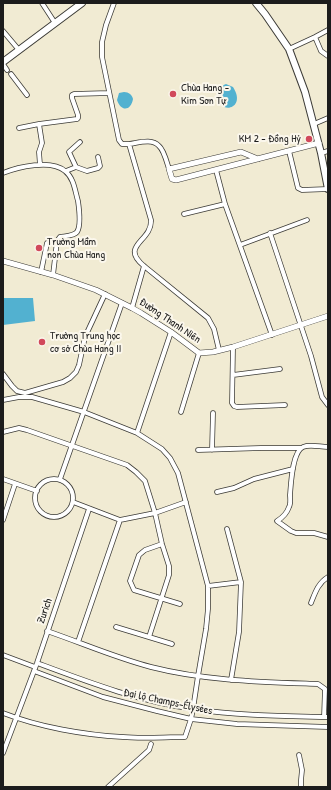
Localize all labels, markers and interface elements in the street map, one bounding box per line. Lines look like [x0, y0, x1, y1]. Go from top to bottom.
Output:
place label: Chùa Hang - Kim Sơn Tự [181, 81, 229, 107]
marker: Chùa Hang - Kim Sơn Tự [168, 89, 178, 99]
place label: KM 2 - Đồng Hỷ [239, 132, 301, 146]
marker: KM 2 - Đồng Hỷ [304, 134, 314, 144]
place label: Trường Mầm non Chùa Hang [47, 235, 105, 261]
marker: Trường Mầm non Chùa Hang [34, 243, 44, 253]
street label: Đường Thanh Niên [137, 296, 203, 346]
place label: Trường Trung học cơ sở Chùa Hang II [50, 329, 121, 355]
marker: Trường Trung học cơ sở Chùa Hang II [37, 337, 47, 347]
street label: Zurich [35, 597, 55, 625]
street label: Đại lộ Champs-Élysées [122, 686, 214, 718]

